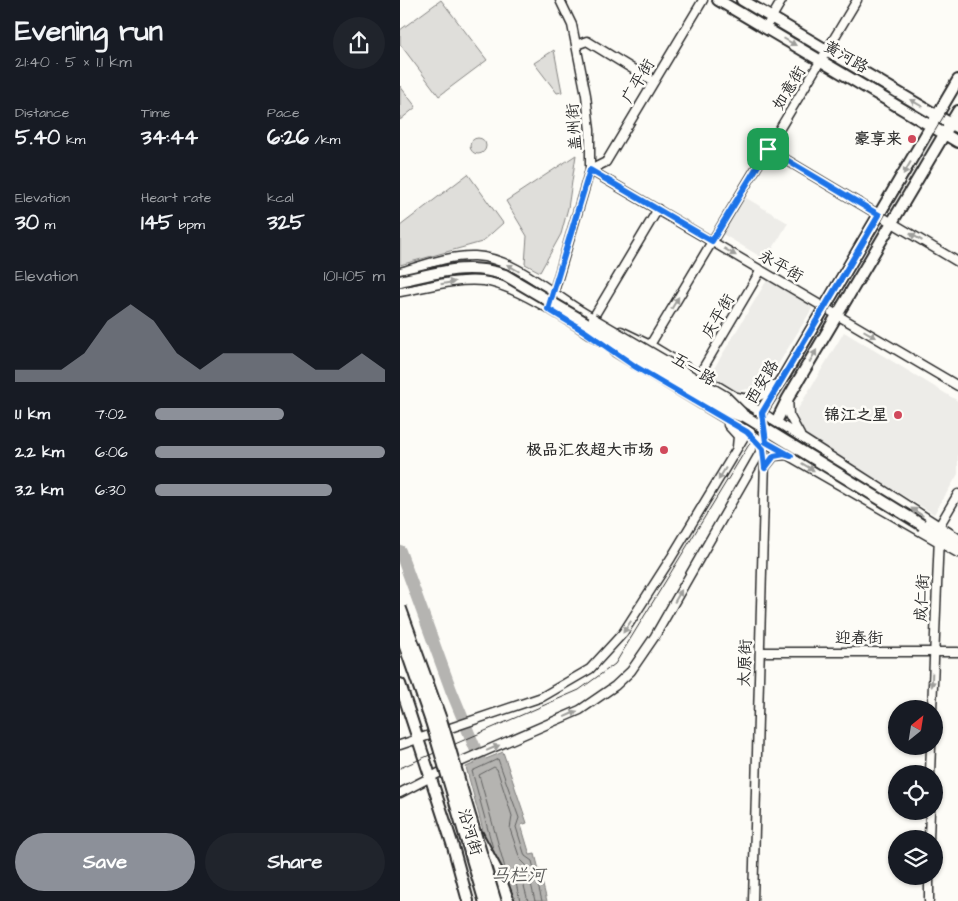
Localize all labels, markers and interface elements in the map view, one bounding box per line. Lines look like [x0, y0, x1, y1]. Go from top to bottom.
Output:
text: Evening run [15, 12, 163, 51]
button: share [333, 17, 385, 69]
street label: 黄河路 [820, 35, 872, 79]
one-way arrow [783, 38, 797, 47]
text: 21:40 · 5 × 1.1 km [15, 51, 132, 73]
street label: 广平街 [616, 55, 660, 107]
street label: 如意街 [767, 62, 811, 114]
one-way arrow [909, 98, 923, 107]
street label: 盖州街 [561, 102, 587, 152]
text: Distance [15, 103, 69, 123]
text: Time [141, 103, 170, 123]
text: Pace [267, 103, 299, 123]
text: 5.40 [15, 123, 60, 152]
text: 34:44 [141, 123, 198, 152]
text: 6:26 [267, 123, 309, 152]
pin [747, 128, 789, 170]
place label: 豪享来 [854, 128, 902, 150]
text: km [60, 130, 85, 150]
text: /km [309, 130, 340, 150]
marker: 豪享来 [906, 133, 918, 145]
icon: arrive [754, 135, 782, 163]
one-way arrow [902, 161, 911, 174]
text: Elevation [15, 188, 70, 208]
text: Heart rate [141, 188, 211, 208]
text: kcal [267, 188, 294, 208]
text: 30 [15, 208, 39, 237]
text: 145 [141, 208, 173, 237]
text: 325 [267, 208, 305, 237]
text: m [39, 215, 55, 235]
text: bpm [173, 215, 205, 235]
one-way arrow [910, 233, 923, 242]
street label: 永平街 [755, 244, 807, 288]
one-way arrow [723, 247, 736, 256]
one-way arrow [507, 263, 520, 272]
text: Elevation [15, 265, 78, 287]
text: 101–105 m [324, 265, 385, 287]
one-way arrow [440, 279, 456, 287]
street label: 庆平街 [696, 290, 740, 342]
one-way arrow [670, 296, 679, 309]
one-way arrow [863, 330, 876, 339]
street label: 五一路 [668, 347, 720, 391]
one-way arrow [808, 350, 817, 363]
street label: 西安路 [740, 356, 784, 408]
text: 1.1 km [15, 403, 50, 425]
text: 7:02 [95, 403, 127, 425]
place label: 锦江之星 [824, 404, 888, 426]
marker: 锦江之星 [892, 409, 904, 421]
place label: 极品汇农超大市场 [526, 439, 654, 461]
text: 2.2 km [15, 441, 64, 463]
text: 6:06 [95, 441, 128, 463]
marker: 极品汇农超大市场 [658, 444, 670, 456]
one-way arrow [802, 462, 815, 471]
one-way arrow [718, 468, 727, 481]
text: 3.2 km [15, 479, 63, 501]
text: 6:30 [95, 479, 126, 501]
one-way arrow [910, 508, 923, 517]
street label: 成仁街 [910, 573, 934, 623]
one-way arrow [674, 590, 683, 603]
one-way arrow [622, 620, 631, 633]
street label: 迎春街 [835, 627, 883, 649]
street label: 太原街 [733, 639, 757, 687]
one-way arrow [928, 673, 936, 689]
north arrow [888, 700, 942, 755]
map controls [888, 700, 943, 885]
one-way arrow [564, 710, 578, 718]
one-way arrow [486, 744, 501, 752]
button: locate [888, 765, 943, 820]
street label: 沿河街 [452, 806, 488, 858]
button: layers [888, 830, 943, 885]
button: Save [15, 833, 195, 891]
button: Share [205, 833, 385, 891]
water label: 马栏河 [491, 863, 548, 888]

